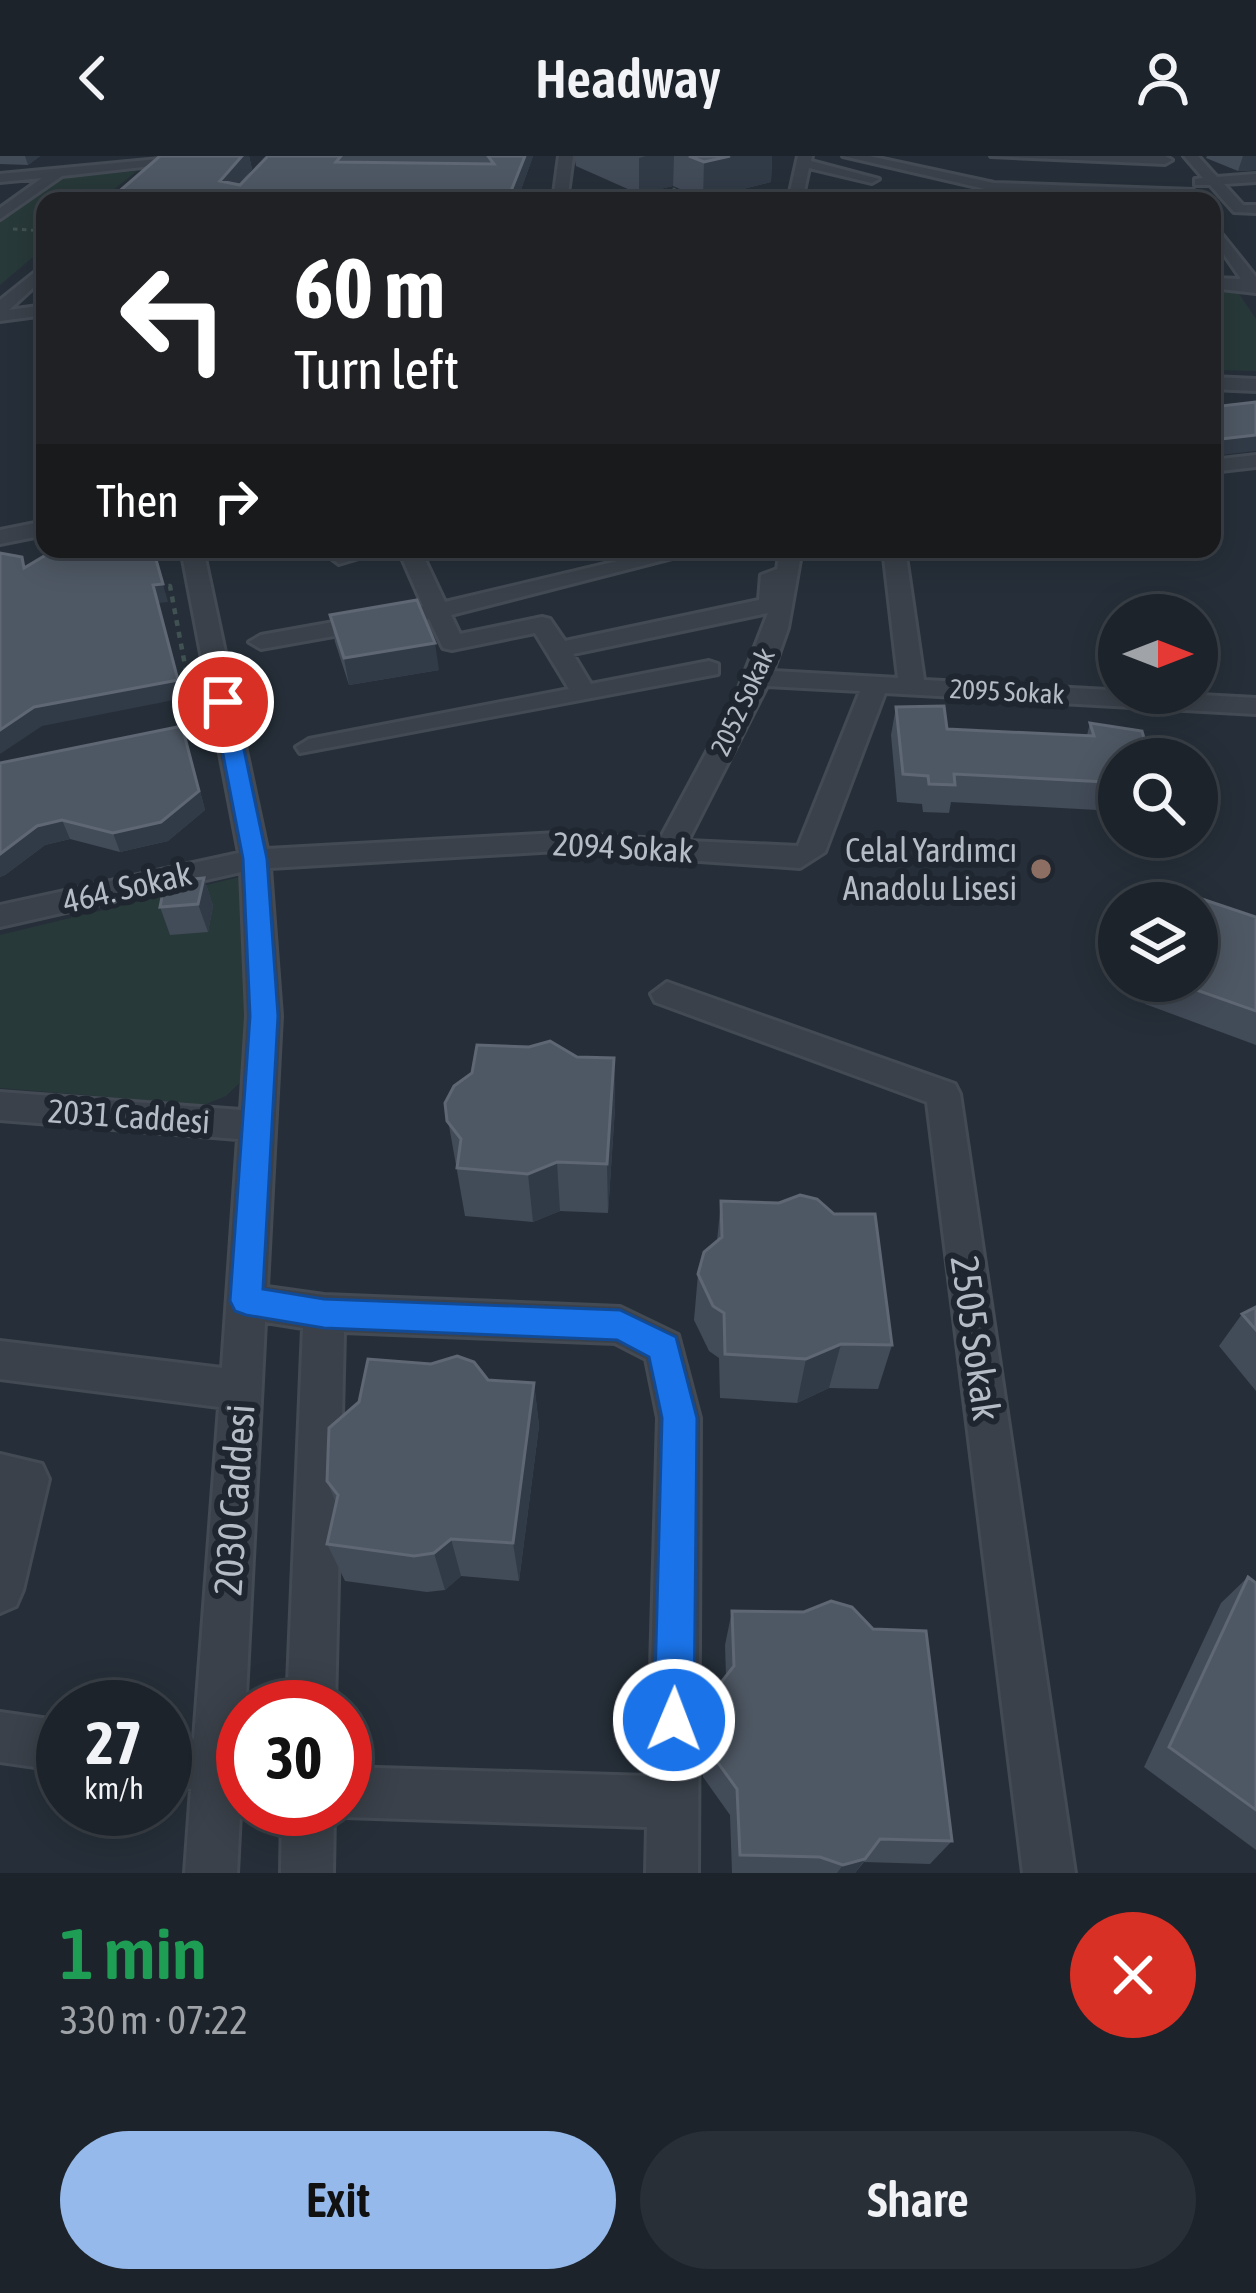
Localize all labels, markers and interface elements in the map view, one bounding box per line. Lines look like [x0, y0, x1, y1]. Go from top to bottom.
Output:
icon: back [60, 45, 126, 111]
icon: person [1130, 45, 1196, 111]
text: Headway [535, 48, 721, 109]
icon: left [96, 240, 252, 396]
text: 60 m [294, 240, 445, 336]
text: Turn left [294, 339, 459, 400]
icon: right [203, 468, 269, 534]
text: Then [96, 475, 179, 527]
north arrow [1098, 594, 1218, 714]
map controls [1098, 594, 1218, 1002]
street label: 2052 Sokak [704, 643, 781, 760]
pin [172, 651, 274, 753]
icon: arrive [190, 669, 256, 735]
street label: 2095 Sokak [949, 673, 1065, 710]
button: search [1098, 738, 1218, 858]
street label: 2094 Sokak [552, 824, 694, 870]
place label: Celal Yardımcı Anadolu Lisesi [843, 831, 1017, 907]
street label: 464. Sokak [59, 854, 195, 920]
marker: Celal Yardımcı Anadolu Lisesi [1028, 856, 1054, 882]
button: layers [1098, 882, 1218, 1002]
street label: 2031 Caddesi [47, 1091, 211, 1141]
street label: 2505 Sokak [943, 1253, 1009, 1423]
street label: 2030 Caddesi [205, 1403, 263, 1597]
position arrow [611, 1657, 737, 1783]
speed limit sign: 30 [216, 1680, 372, 1836]
text: 27 [86, 1708, 142, 1777]
text: km/h [84, 1771, 144, 1805]
text: 1 min [60, 1912, 207, 1994]
button: close [1070, 1912, 1196, 2038]
text: 330 m · 07:22 [60, 1998, 248, 2042]
button: Exit [60, 2131, 616, 2269]
button: Share [640, 2131, 1196, 2269]

